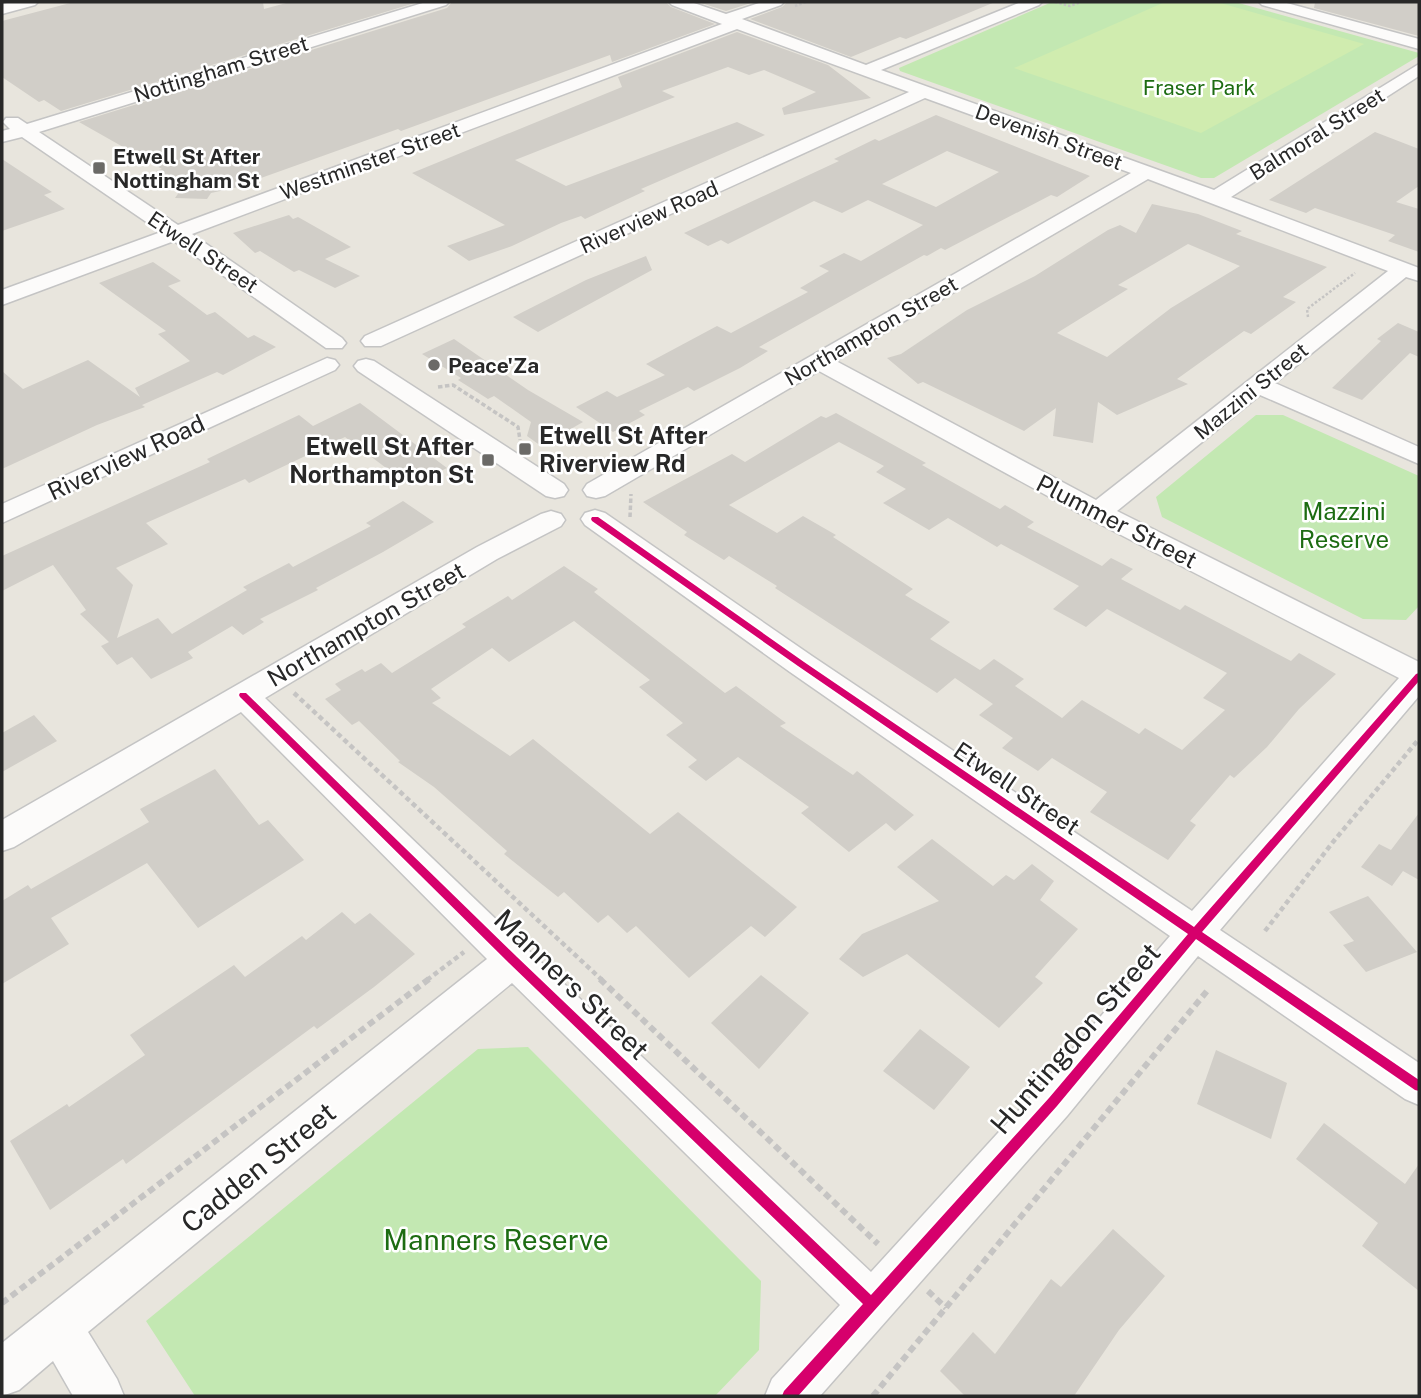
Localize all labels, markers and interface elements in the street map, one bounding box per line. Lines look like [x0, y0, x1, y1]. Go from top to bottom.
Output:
street label: Nottingham Street [131, 31, 311, 107]
park label: Fraser Park [1143, 75, 1255, 100]
street label: Balmoral Street [1245, 83, 1389, 185]
street label: Devenish Street [972, 99, 1126, 175]
street label: Westminster Street [277, 117, 463, 205]
place label: Etwell St After Nottingham St [113, 144, 261, 193]
marker: Etwell St After Nottingham St [91, 160, 107, 176]
street label: Riverview Road [576, 175, 722, 259]
street label: Etwell Street [143, 206, 263, 298]
street label: Northampton Street [780, 271, 962, 391]
street label: Mazzini Street [1189, 337, 1313, 445]
place label: Peace'Za [448, 353, 539, 378]
marker: Peace'Za [426, 357, 442, 373]
street label: Riverview Road [43, 408, 209, 506]
place label: Etwell St After Riverview Rd [539, 421, 708, 477]
place label: Etwell St After Northampton St [289, 432, 474, 488]
marker: Etwell St After Riverview Rd [517, 441, 533, 457]
marker: Etwell St After Northampton St [480, 452, 496, 468]
street label: Plummer Street [1032, 468, 1202, 574]
park label: Mazzini Reserve [1299, 497, 1389, 553]
street label: Northampton Street [262, 556, 470, 692]
street label: Etwell Street [949, 736, 1085, 840]
street label: Manners Street [488, 902, 656, 1066]
street label: Huntingdon Street [983, 936, 1167, 1140]
street label: Cadden Street [174, 1095, 342, 1239]
park label: Manners Reserve [383, 1223, 609, 1256]

